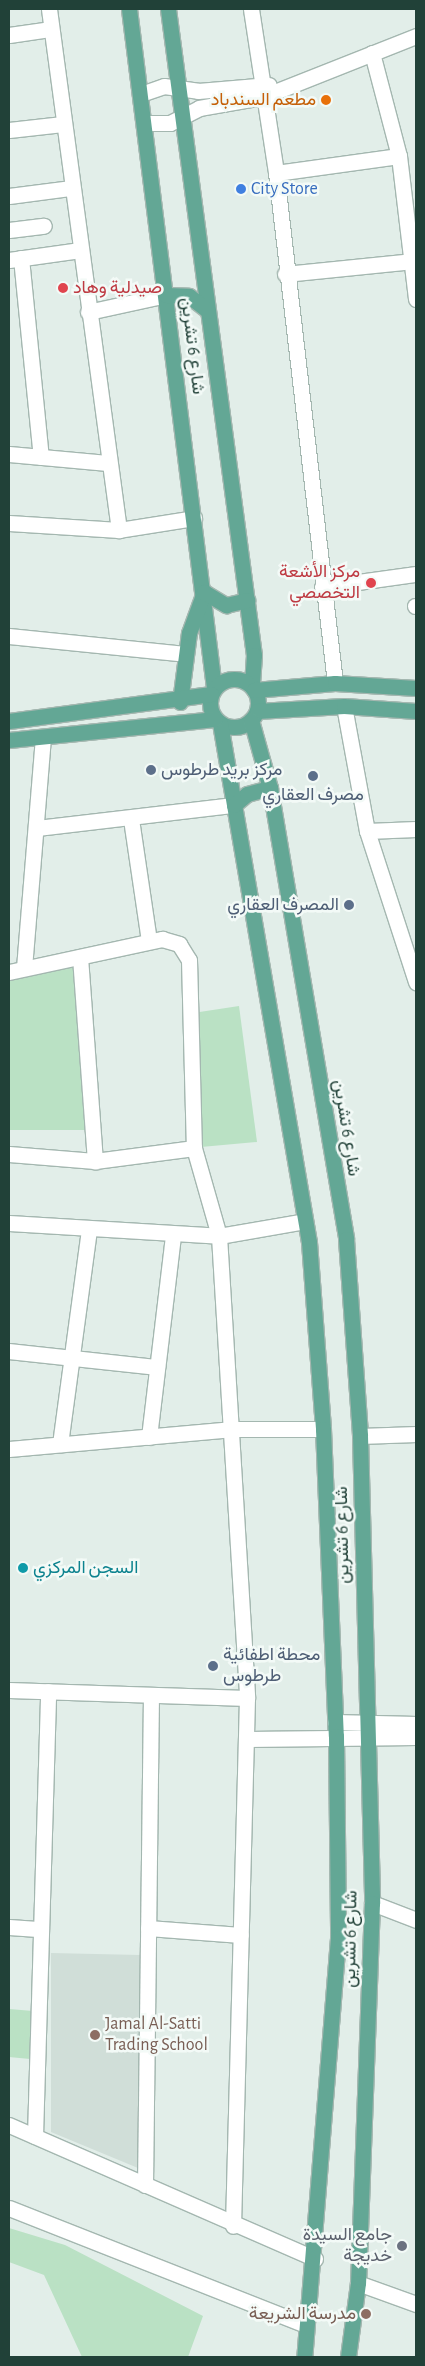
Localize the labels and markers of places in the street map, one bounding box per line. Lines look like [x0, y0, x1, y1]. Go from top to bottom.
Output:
place label: مطعم السندباد [211, 89, 316, 111]
marker: مطعم السندباد [320, 94, 332, 106]
place label: City Store [251, 178, 318, 200]
marker: City Store [235, 183, 247, 195]
place label: صيدلية وهاد [73, 277, 162, 299]
marker: صيدلية وهاد [57, 282, 69, 294]
place label: مركز الأشعة التخصصي [279, 562, 360, 604]
marker: مركز الأشعة التخصصي [364, 576, 378, 590]
place label: مركز بريد طرطوس [161, 759, 282, 781]
marker: مركز بريد طرطوس [145, 764, 157, 776]
marker: مصرف العقاري [307, 770, 319, 782]
place label: مصرف العقاري [262, 784, 364, 806]
place label: المصرف العقاري [227, 894, 339, 916]
marker: المصرف العقاري [343, 899, 355, 911]
place label: السجن المركزي [33, 1557, 138, 1579]
marker: السجن المركزي [17, 1562, 29, 1574]
place label: محطة اطفائية طرطوس [223, 1645, 320, 1688]
marker: محطة اطفائية طرطوس [207, 1660, 219, 1672]
place label: Jamal Al-Satti Trading School [105, 2014, 208, 2056]
marker: Jamal Al-Satti Trading School [89, 2029, 101, 2041]
place label: جامع السيدة خديجة [303, 2225, 392, 2268]
marker: جامع السيدة خديجة [396, 2240, 408, 2252]
place label: مدرسة الشريعة [249, 2303, 356, 2325]
marker: مدرسة الشريعة [360, 2308, 372, 2320]

